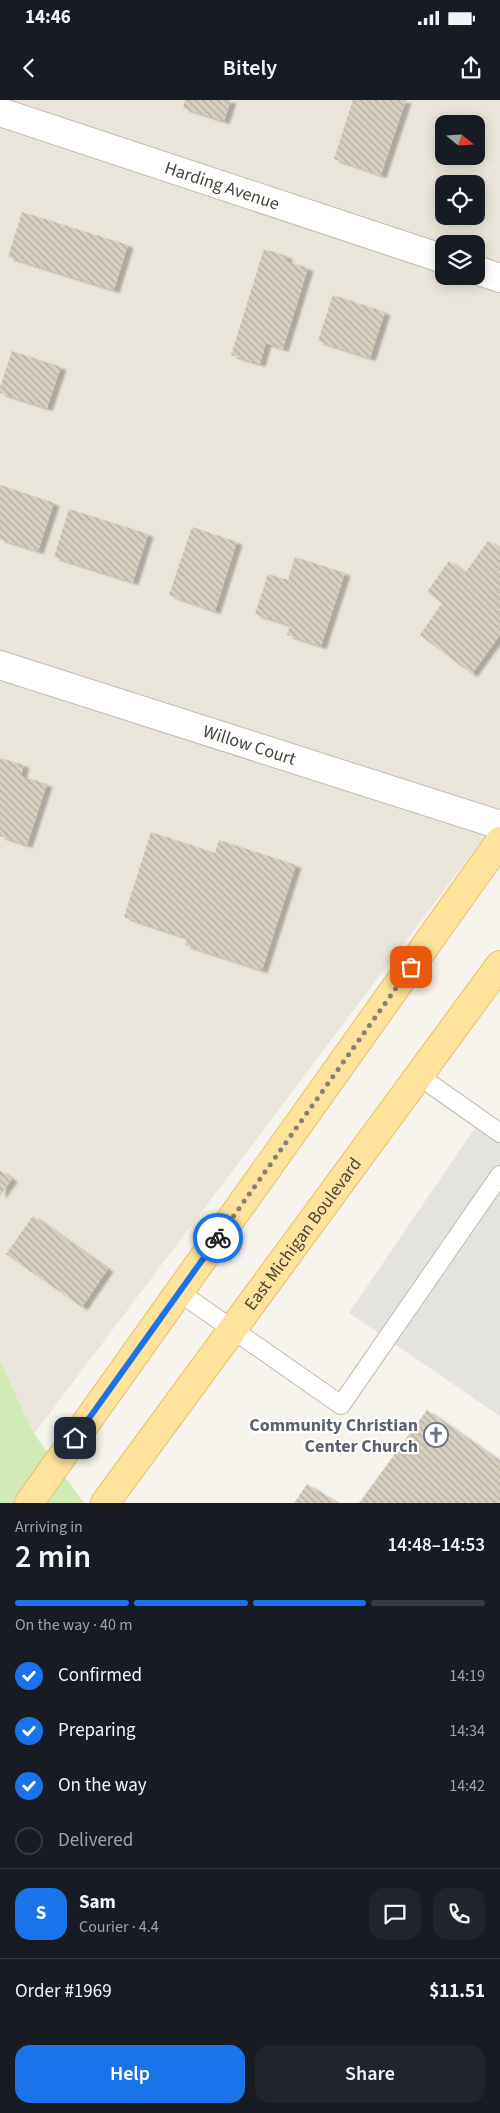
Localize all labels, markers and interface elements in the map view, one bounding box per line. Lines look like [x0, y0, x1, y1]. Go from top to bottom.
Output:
text: 14:46 [25, 4, 71, 31]
text: Bitely [223, 52, 277, 84]
icon: back [15, 54, 43, 82]
icon: share [457, 54, 485, 82]
north arrow [435, 115, 485, 165]
map controls [435, 115, 485, 285]
street label: Harding Avenue [162, 155, 283, 216]
button: locate [435, 175, 485, 225]
button: layers [435, 235, 485, 285]
street label: Willow Court [200, 718, 299, 771]
pin [390, 946, 432, 988]
icon: bag [397, 953, 425, 981]
street label: East Michigan Boulevard [238, 1152, 367, 1315]
courier [193, 1213, 243, 1263]
icon: bike [204, 1224, 232, 1252]
place label: Community Christian Center Church [249, 1413, 418, 1459]
pin [54, 1417, 96, 1459]
church icon: Community Christian Center Church [423, 1422, 449, 1448]
icon: home [61, 1424, 89, 1452]
text: Arriving in [15, 1516, 83, 1538]
text: 14:48–14:53 [387, 1532, 485, 1559]
text: 2 min [15, 1534, 91, 1580]
text: On the way · 40 m [15, 1614, 132, 1636]
icon: check [15, 1662, 43, 1690]
text: Confirmed [58, 1662, 142, 1689]
text: 14:19 [449, 1665, 485, 1687]
icon: check [15, 1717, 43, 1745]
text: Preparing [58, 1717, 136, 1744]
text: 14:34 [449, 1720, 485, 1742]
icon: check [15, 1772, 43, 1800]
text: On the way [58, 1772, 147, 1799]
text: 14:42 [449, 1775, 485, 1797]
text: Delivered [58, 1827, 133, 1854]
button: chat [369, 1888, 421, 1940]
button: phone [433, 1888, 485, 1940]
text: Sam [79, 1889, 116, 1916]
text: S [36, 1900, 46, 1927]
text: Courier · 4.4 [79, 1916, 159, 1938]
text: Order #1969 [15, 1978, 112, 2005]
text: $11.51 [429, 1978, 485, 2005]
button: Help [15, 2045, 245, 2103]
button: Share [255, 2045, 485, 2103]

